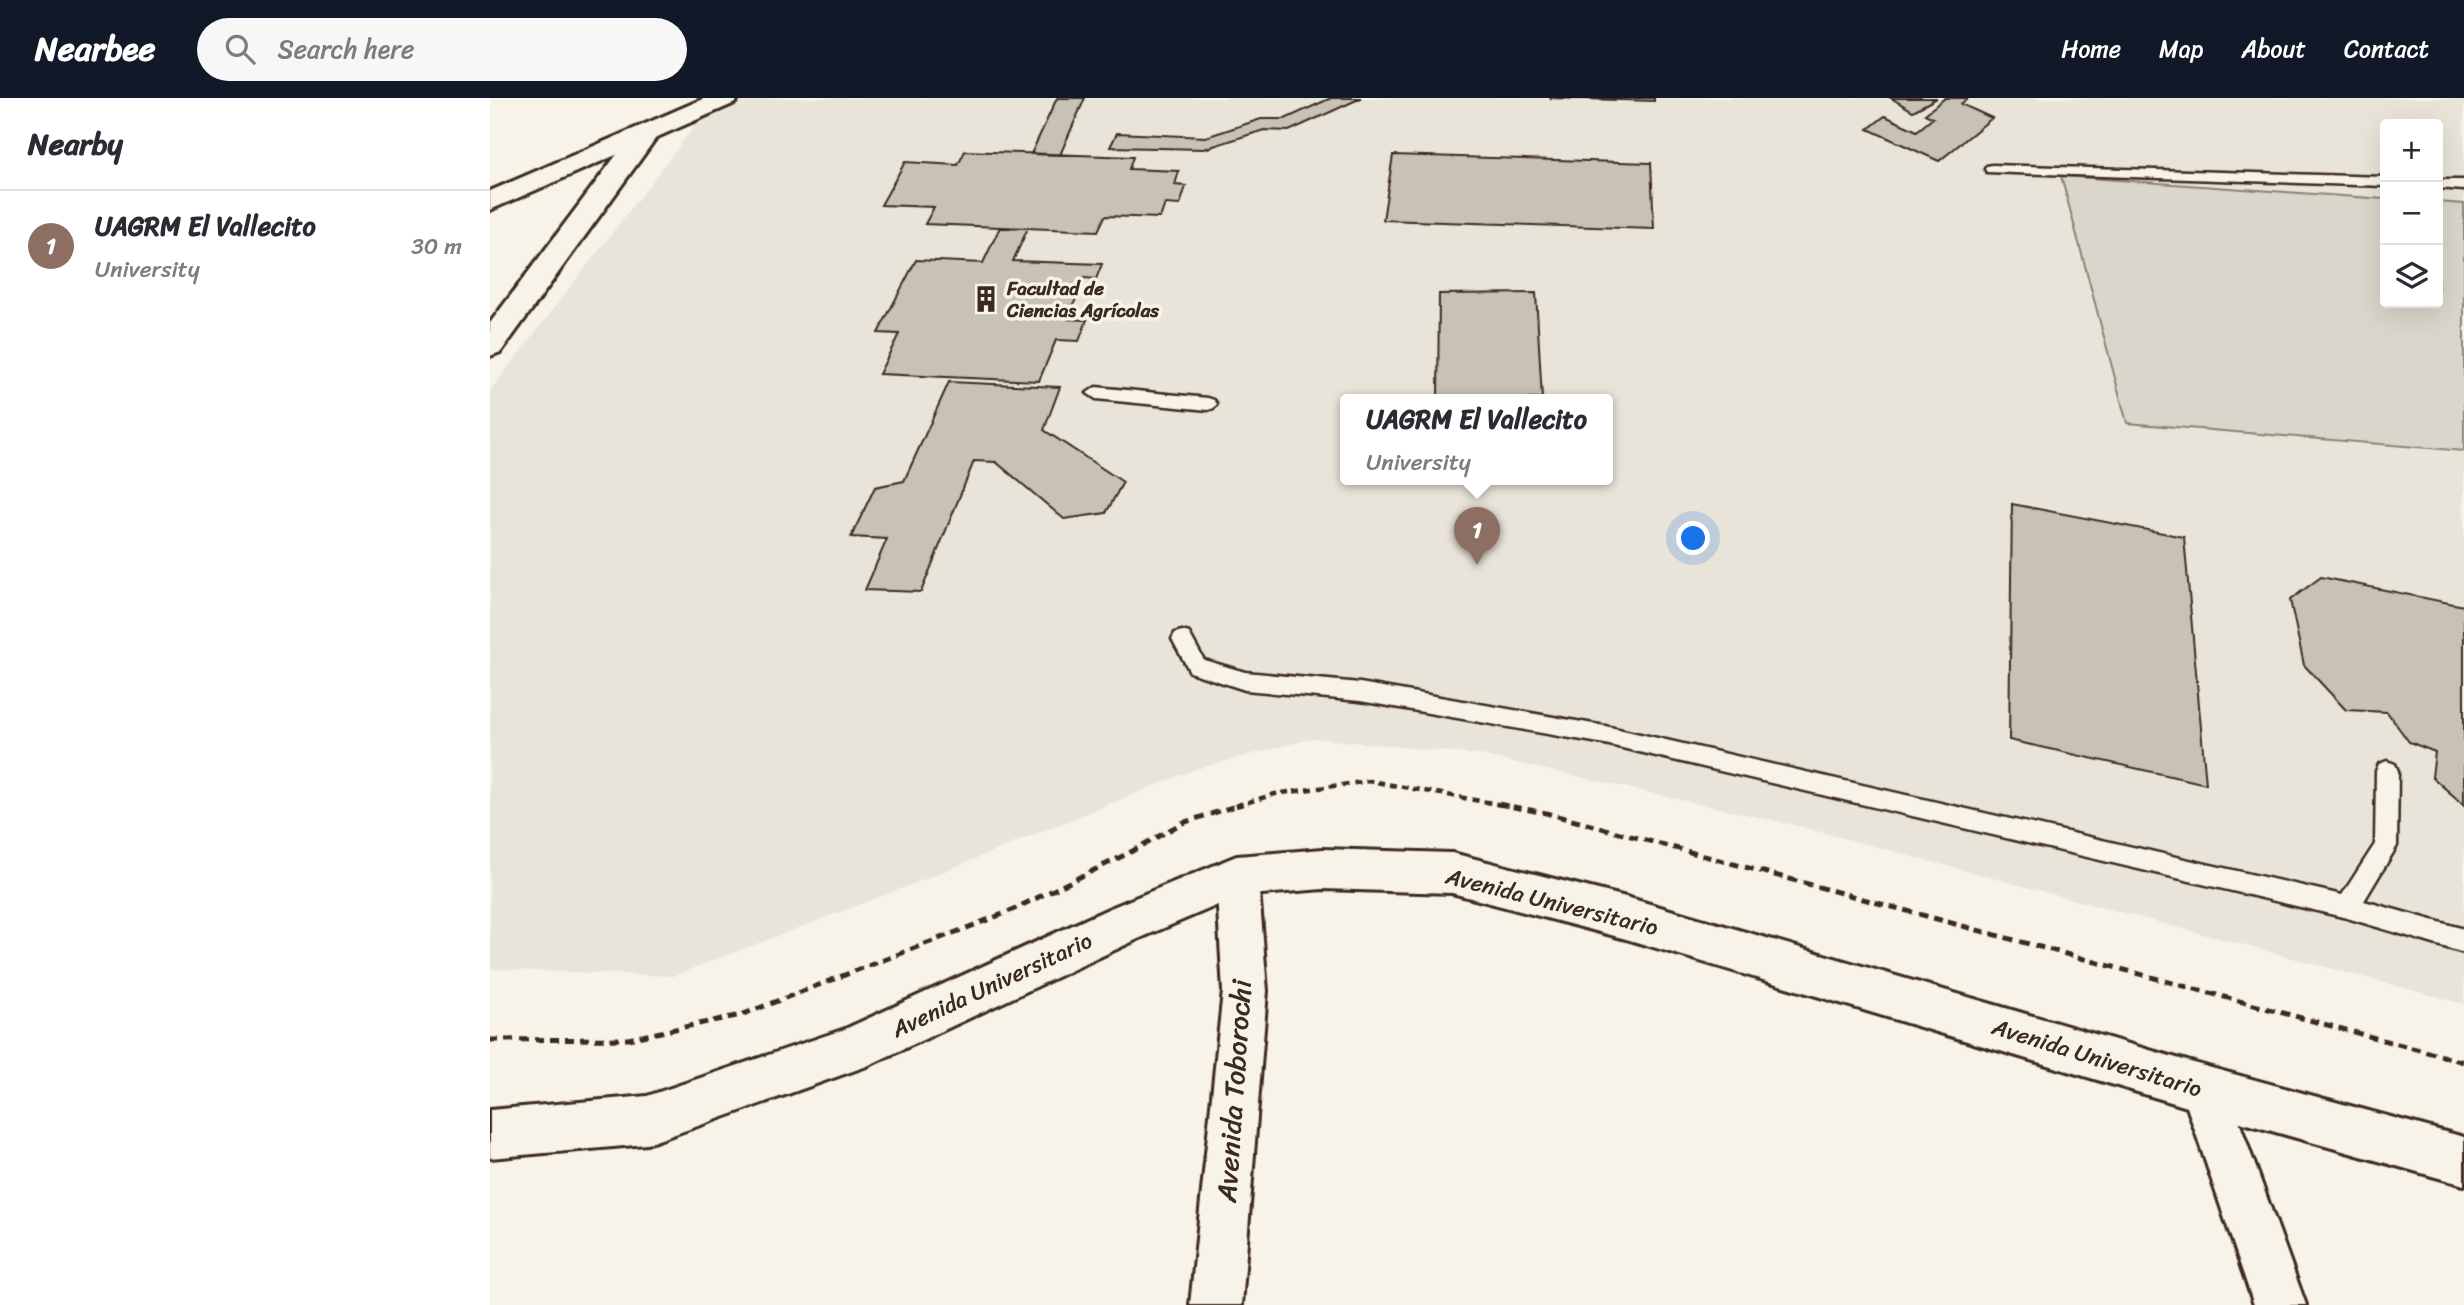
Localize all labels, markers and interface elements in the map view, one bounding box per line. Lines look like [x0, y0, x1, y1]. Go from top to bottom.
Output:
search box [197, 18, 687, 81]
text: Nearbee [35, 20, 155, 78]
text: Search here [277, 26, 414, 72]
text: Home [2061, 28, 2121, 70]
text: Map [2159, 28, 2203, 70]
text: About [2241, 28, 2306, 70]
text: Contact [2344, 28, 2429, 70]
icon: search [221, 30, 259, 68]
text: Nearby [28, 117, 123, 171]
map controls [2380, 119, 2443, 308]
button: + [2380, 119, 2443, 182]
button: − [2380, 182, 2443, 245]
text: UAGRM El Vallecito [95, 203, 316, 249]
text: 1 [46, 226, 56, 267]
text: 30 m [411, 226, 462, 267]
button: layers [2380, 245, 2443, 308]
text: University [95, 249, 200, 290]
place label: Facultad de Ciencias Agrícolas [1006, 272, 1160, 327]
building icon: Facultad de Ciencias Agrícolas [971, 284, 1001, 314]
popup [1340, 394, 1613, 485]
text: UAGRM El Vallecito [1366, 396, 1587, 442]
text: University [1366, 442, 1471, 483]
pin: 1 [1454, 507, 1500, 565]
your location [1676, 521, 1710, 555]
street label: Avenida Universitario [1440, 856, 1663, 948]
street label: Avenida Universitario [884, 920, 1099, 1050]
street label: Avenida Toborochi [1202, 977, 1266, 1205]
street label: Avenida Universitario [1986, 1006, 2207, 1109]

